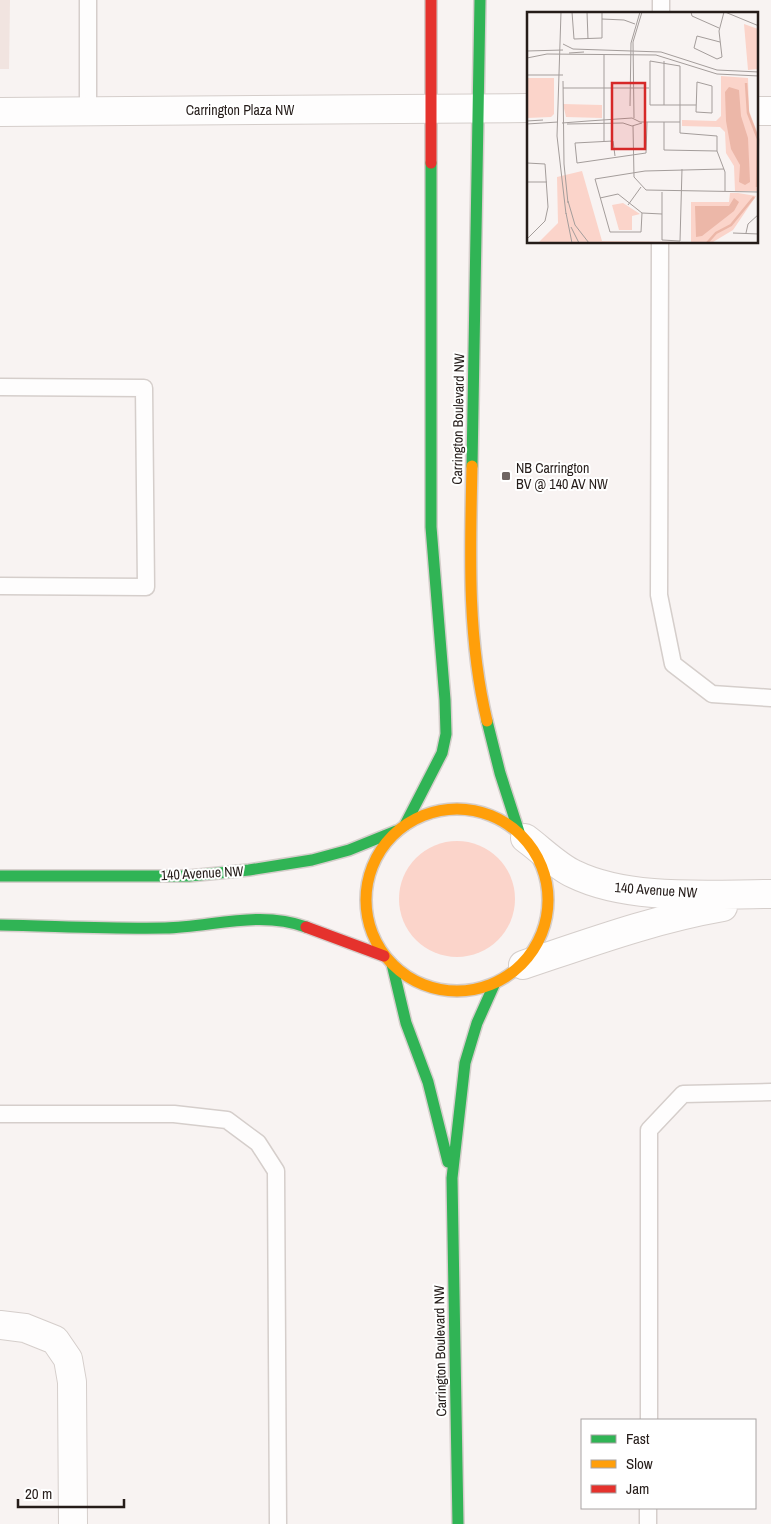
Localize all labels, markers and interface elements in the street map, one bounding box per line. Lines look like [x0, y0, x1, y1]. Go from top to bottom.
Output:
inset map [527, 12, 758, 244]
street label: Carrington Plaza NW [186, 101, 294, 119]
street label: Carrington Boulevard NW [448, 353, 468, 485]
place label: NB Carrington BV @ 140 AV NW [516, 459, 608, 493]
marker: NB Carrington BV @ 140 AV NW [500, 470, 512, 482]
street label: 140 Avenue NW [160, 862, 244, 884]
street label: 140 Avenue NW [614, 878, 698, 902]
street label: Carrington Boulevard NW [430, 1285, 450, 1417]
legend [581, 1419, 756, 1509]
text: Fast [626, 1428, 650, 1449]
text: Slow [626, 1453, 653, 1474]
scale bar [18, 1476, 124, 1508]
text: Jam [626, 1478, 649, 1499]
text: 20 m [25, 1483, 52, 1504]

